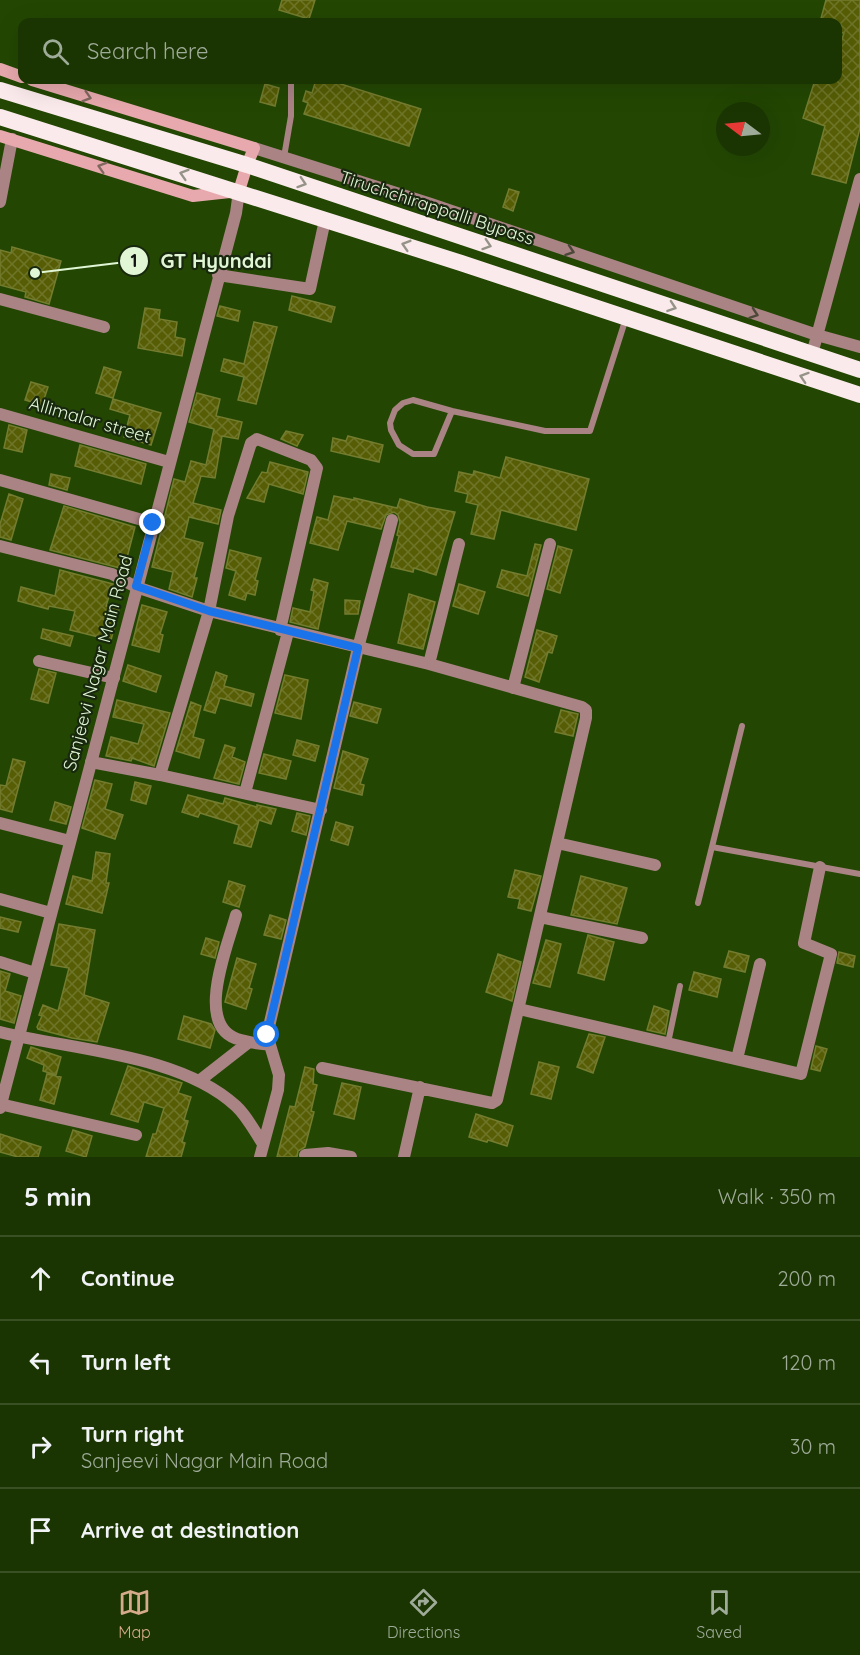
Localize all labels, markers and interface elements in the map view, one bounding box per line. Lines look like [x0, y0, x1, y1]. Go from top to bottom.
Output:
search box [18, 18, 842, 84]
icon: search [39, 35, 72, 68]
text: Search here [87, 37, 208, 65]
one-way arrow [81, 90, 92, 102]
north arrow [716, 102, 770, 156]
one-way arrow [97, 162, 108, 174]
street label: Tiruchchirappalli Bypass [337, 165, 537, 250]
one-way arrow [179, 169, 190, 181]
one-way arrow [296, 176, 307, 189]
one-way arrow [482, 237, 492, 250]
one-way arrow [401, 240, 412, 252]
callout: GT Hyundai [119, 242, 284, 280]
one-way arrow [564, 244, 575, 256]
text: GT Hyundai [160, 248, 272, 273]
text: 1 [130, 249, 138, 272]
one-way arrow [667, 299, 677, 312]
one-way arrow [748, 306, 759, 319]
one-way arrow [799, 371, 810, 384]
street label: Allimalar street [27, 391, 154, 448]
route end [139, 509, 165, 535]
street label: Sanjeevi Nagar Main Road [58, 553, 137, 773]
route start [253, 1021, 279, 1047]
text: 5 min [24, 1180, 92, 1213]
text: Walk · 350 m [718, 1184, 836, 1209]
icon: ahead [24, 1262, 57, 1295]
text: Continue [81, 1264, 175, 1292]
text: 200 m [777, 1266, 836, 1291]
icon: left [24, 1346, 57, 1379]
text: Turn left [81, 1348, 171, 1376]
text: 120 m [782, 1350, 836, 1375]
text: Turn right [81, 1420, 185, 1448]
icon: right [24, 1430, 57, 1463]
text: 30 m [790, 1434, 836, 1459]
text: Sanjeevi Nagar Main Road [81, 1448, 328, 1473]
icon: arrive [24, 1514, 57, 1547]
text: Arrive at destination [81, 1516, 299, 1544]
tab: Map [118, 1586, 151, 1642]
tab: Directions [387, 1586, 460, 1642]
tab: Saved [696, 1586, 742, 1642]

